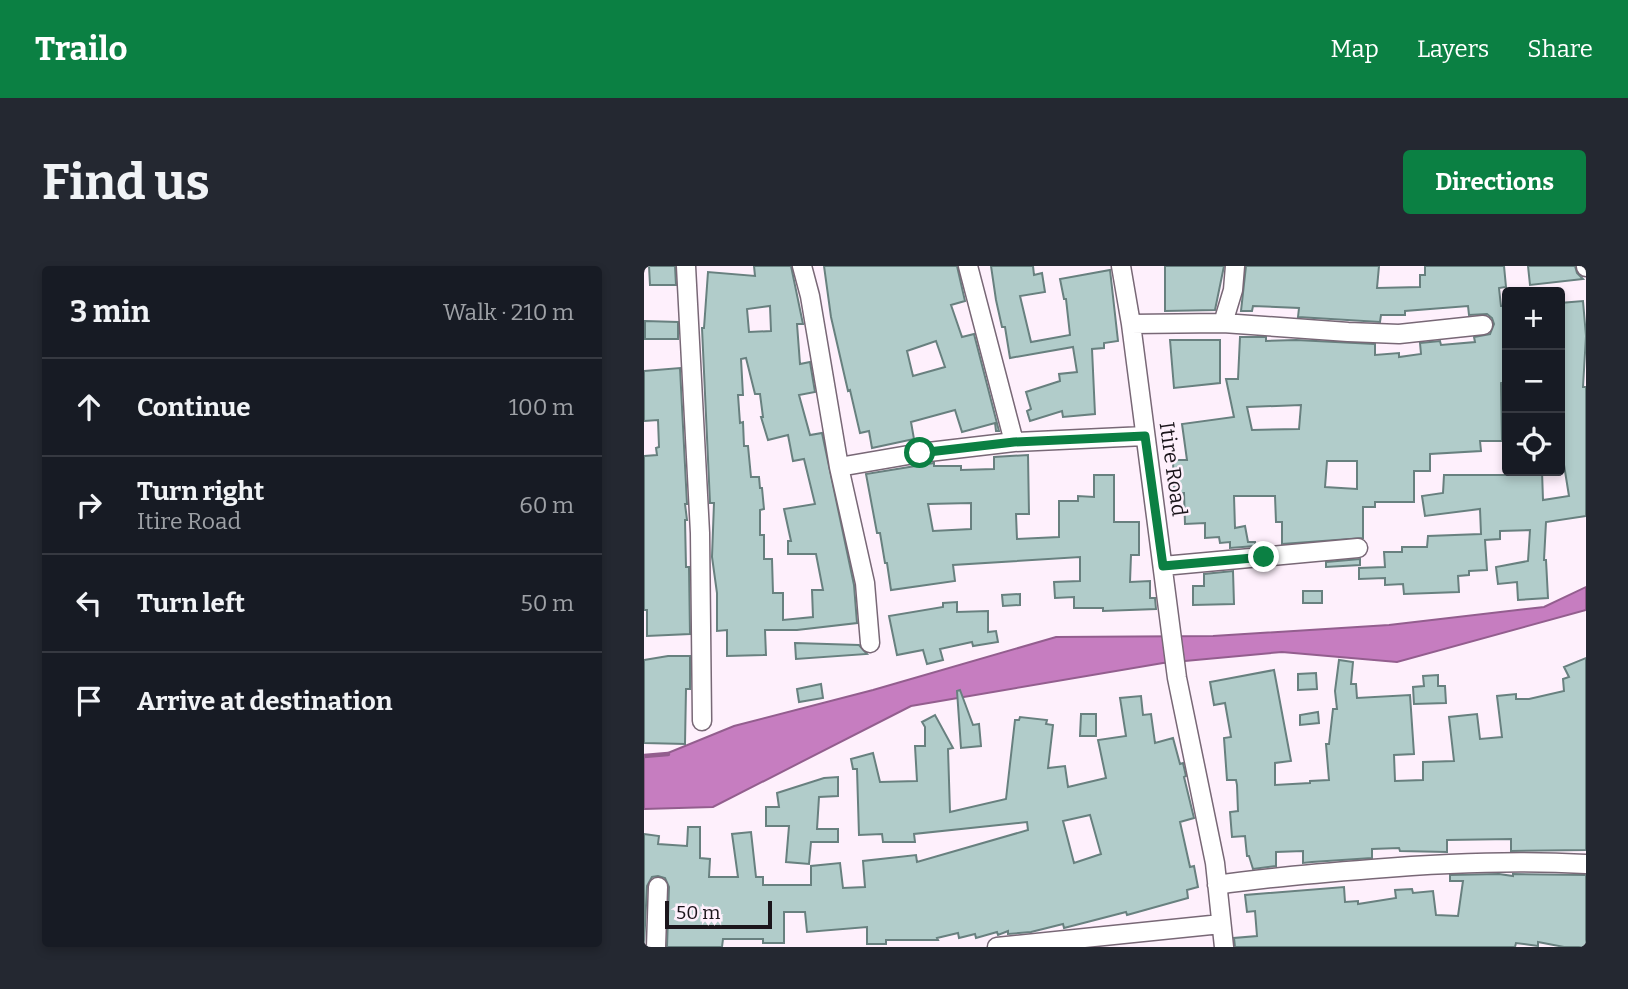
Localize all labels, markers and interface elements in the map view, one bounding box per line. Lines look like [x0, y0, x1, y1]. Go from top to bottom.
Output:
text: Trailo [35, 29, 128, 69]
text: Map [1331, 35, 1379, 63]
text: Layers [1417, 35, 1489, 63]
text: Share [1527, 35, 1593, 63]
button: Directions [1403, 150, 1586, 214]
text: Find us [42, 153, 210, 212]
map controls [1502, 287, 1565, 476]
button: + [1502, 287, 1565, 350]
text: 3 min [70, 294, 150, 330]
text: Walk · 210 m [443, 298, 574, 326]
button: − [1502, 350, 1565, 413]
icon: ahead [70, 388, 108, 426]
text: Continue [137, 392, 251, 423]
text: 100 m [509, 393, 574, 421]
button: locate [1502, 413, 1565, 476]
street label: Itire Road [1154, 420, 1192, 518]
route start [904, 437, 935, 468]
text: Turn right [137, 476, 264, 507]
icon: right [70, 486, 108, 524]
text: 60 m [519, 491, 574, 519]
text: Itire Road [137, 507, 241, 535]
route end [1248, 541, 1279, 572]
icon: left [70, 584, 108, 622]
text: Turn left [137, 588, 245, 619]
text: 50 m [520, 589, 574, 617]
icon: arrive [70, 682, 108, 720]
text: Arrive at destination [137, 686, 392, 717]
scale bar [665, 898, 772, 930]
text: 50 m [676, 901, 720, 924]

